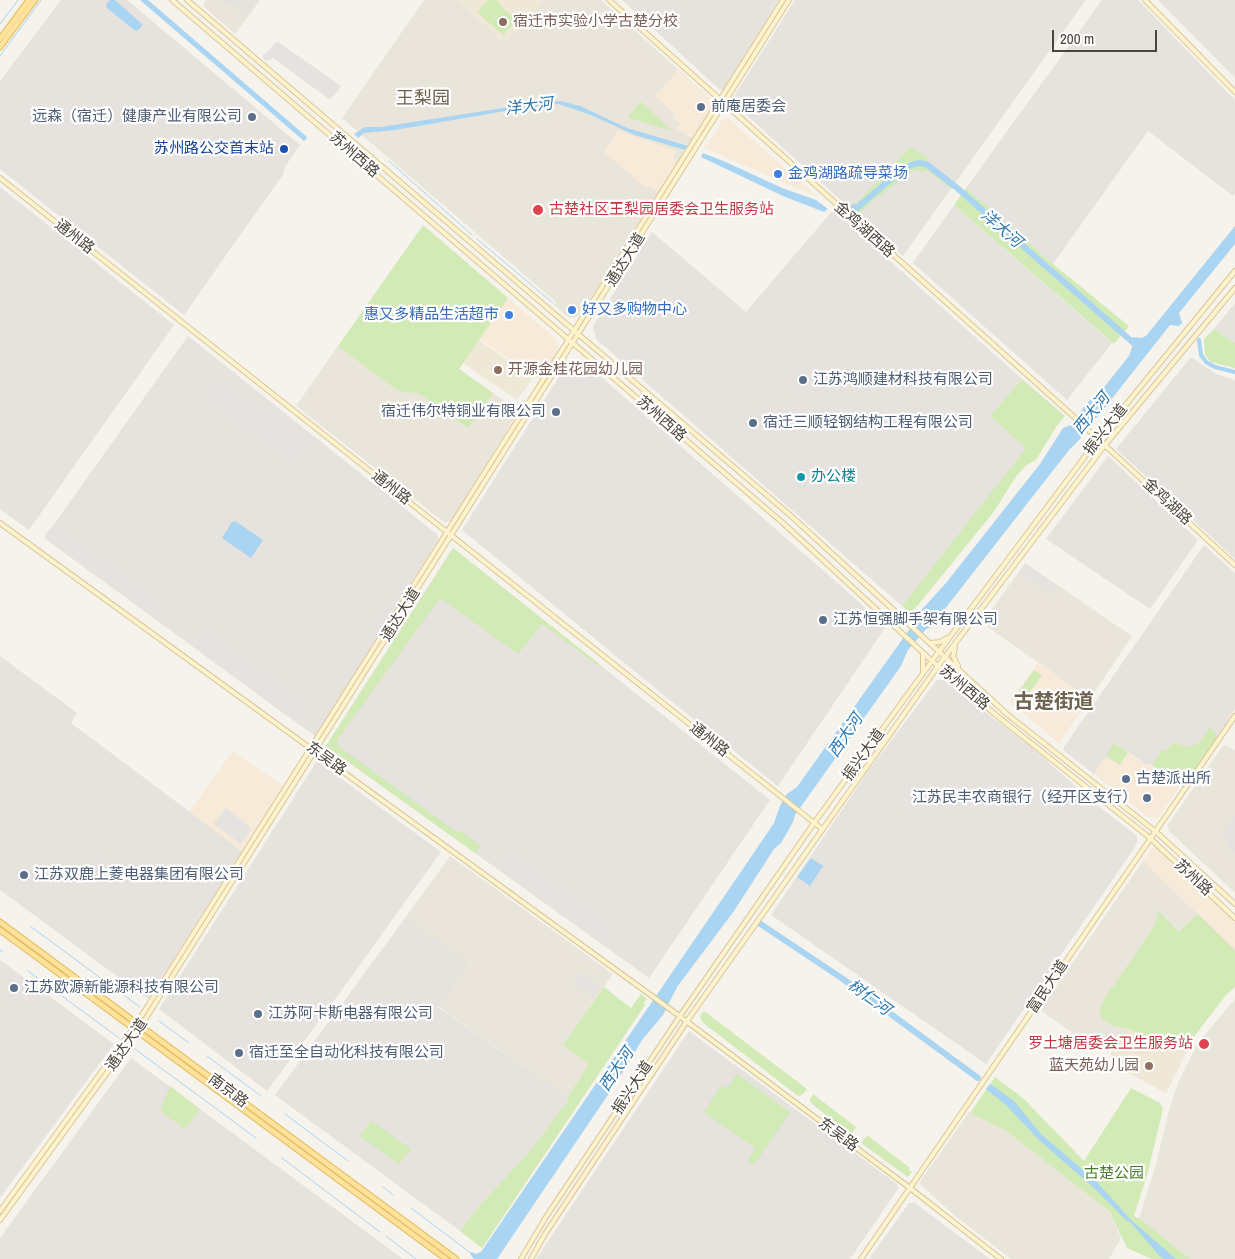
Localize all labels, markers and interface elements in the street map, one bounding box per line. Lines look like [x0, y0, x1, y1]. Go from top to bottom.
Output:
place label: 宿迁市实验小学古楚分校 [513, 13, 678, 31]
marker: 宿迁市实验小学古楚分校 [497, 16, 509, 28]
scale bar [1055, 20, 1160, 52]
text: 200 m [1060, 28, 1094, 49]
district label: 王梨园 [396, 88, 450, 110]
water label: 洋大河 [504, 95, 554, 119]
place label: 前庵居委会 [711, 98, 786, 116]
marker: 前庵居委会 [695, 101, 707, 113]
place label: 远森（宿迁）健康产业有限公司 [32, 108, 242, 126]
marker: 远森（宿迁）健康产业有限公司 [246, 111, 258, 123]
street label: 苏州西路 [325, 129, 383, 181]
place label: 苏州路公交首末站 [154, 140, 274, 158]
marker: 苏州路公交首末站 [278, 143, 290, 155]
place label: 金鸡湖路疏导菜场 [788, 165, 908, 183]
marker: 金鸡湖路疏导菜场 [772, 168, 784, 180]
street label: 金鸡湖西路 [830, 198, 898, 262]
place label: 古楚社区王梨园居委会卫生服务站 [549, 201, 774, 219]
marker: 古楚社区王梨园居委会卫生服务站 [531, 203, 545, 217]
water label: 洋大河 [977, 206, 1025, 252]
street label: 通州路 [51, 216, 97, 258]
street label: 通达大道 [602, 230, 650, 290]
place label: 好又多购物中心 [582, 301, 687, 319]
marker: 好又多购物中心 [566, 304, 578, 316]
place label: 惠又多精品生活超市 [364, 306, 499, 324]
marker: 惠又多精品生活超市 [503, 309, 515, 321]
place label: 开源金桂花园幼儿园 [508, 361, 643, 379]
marker: 开源金桂花园幼儿园 [492, 364, 504, 376]
place label: 江苏鸿顺建材科技有限公司 [813, 371, 993, 389]
marker: 江苏鸿顺建材科技有限公司 [797, 374, 809, 386]
water label: 西大河 [1069, 389, 1115, 439]
street label: 苏州西路 [632, 393, 690, 445]
street label: 振兴大道 [1080, 401, 1132, 459]
place label: 宿迁伟尔特铜业有限公司 [381, 403, 546, 421]
marker: 宿迁伟尔特铜业有限公司 [550, 406, 562, 418]
place label: 宿迁三顺轻钢结构工程有限公司 [763, 414, 973, 432]
marker: 宿迁三顺轻钢结构工程有限公司 [747, 417, 759, 429]
street label: 通州路 [368, 467, 414, 509]
place label: 办公楼 [811, 468, 856, 486]
marker: 办公楼 [795, 471, 807, 483]
street label: 金鸡湖路 [1139, 475, 1195, 529]
street label: 通达大道 [377, 585, 425, 645]
place label: 江苏恒强脚手架有限公司 [833, 611, 998, 629]
marker: 江苏恒强脚手架有限公司 [817, 614, 829, 626]
street label: 苏州西路 [935, 662, 993, 714]
district label: 古楚街道 [1014, 691, 1094, 715]
water label: 西大河 [825, 711, 867, 761]
street label: 通州路 [686, 719, 732, 761]
street label: 振兴大道 [839, 725, 889, 785]
street label: 东吴路 [303, 738, 349, 780]
place label: 古楚派出所 [1136, 770, 1211, 788]
marker: 古楚派出所 [1120, 773, 1132, 785]
place label: 江苏民丰农商银行（经开区支行） [912, 789, 1137, 807]
marker: 江苏民丰农商银行（经开区支行） [1141, 792, 1153, 804]
street label: 苏州路 [1170, 856, 1216, 900]
place label: 江苏双鹿上菱电器集团有限公司 [34, 866, 244, 884]
marker: 江苏双鹿上菱电器集团有限公司 [18, 869, 30, 881]
street label: 富民大道 [1024, 957, 1072, 1017]
water label: 树仁河 [844, 976, 894, 1020]
place label: 江苏欧源新能源科技有限公司 [24, 979, 219, 997]
marker: 江苏欧源新能源科技有限公司 [8, 982, 20, 994]
place label: 江苏阿卡斯电器有限公司 [268, 1005, 433, 1023]
marker: 江苏阿卡斯电器有限公司 [252, 1008, 264, 1020]
street label: 通达大道 [102, 1015, 152, 1075]
place label: 罗土塘居委会卫生服务站 [1028, 1035, 1193, 1053]
marker: 罗土塘居委会卫生服务站 [1197, 1037, 1211, 1051]
place label: 宿迁至全自动化科技有限公司 [249, 1044, 444, 1062]
water label: 西大河 [596, 1045, 638, 1095]
marker: 宿迁至全自动化科技有限公司 [233, 1047, 245, 1059]
place label: 蓝天苑幼儿园 [1049, 1057, 1139, 1075]
street label: 振兴大道 [609, 1058, 657, 1118]
marker: 蓝天苑幼儿园 [1143, 1060, 1155, 1072]
street label: 南京路 [205, 1070, 251, 1112]
street label: 东吴路 [815, 1114, 861, 1156]
park label: 古楚公园 [1084, 1165, 1144, 1183]

